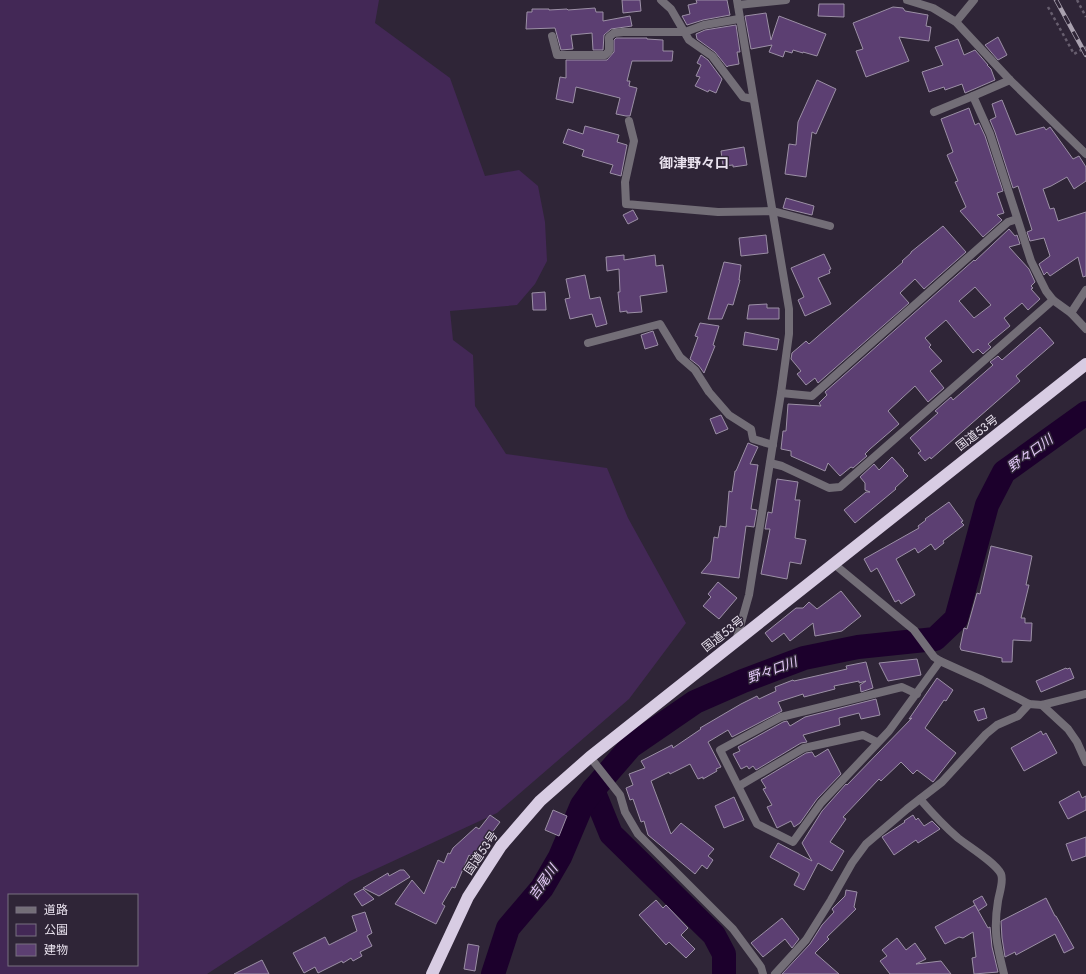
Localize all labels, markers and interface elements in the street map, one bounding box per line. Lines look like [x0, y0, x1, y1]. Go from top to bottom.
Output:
district label: 御津野々口 [659, 153, 729, 173]
street label: 国道53号 [952, 411, 1002, 455]
water label: 野々口川 [1003, 429, 1058, 476]
street label: 国道53号 [698, 612, 748, 656]
water label: 野々口川 [744, 651, 802, 688]
street label: 国道53号 [460, 828, 502, 878]
water label: 吉尾川 [524, 859, 563, 903]
legend [8, 894, 138, 966]
text: 道路 [44, 901, 68, 919]
text: 公園 [44, 921, 68, 939]
text: 建物 [44, 941, 68, 959]

